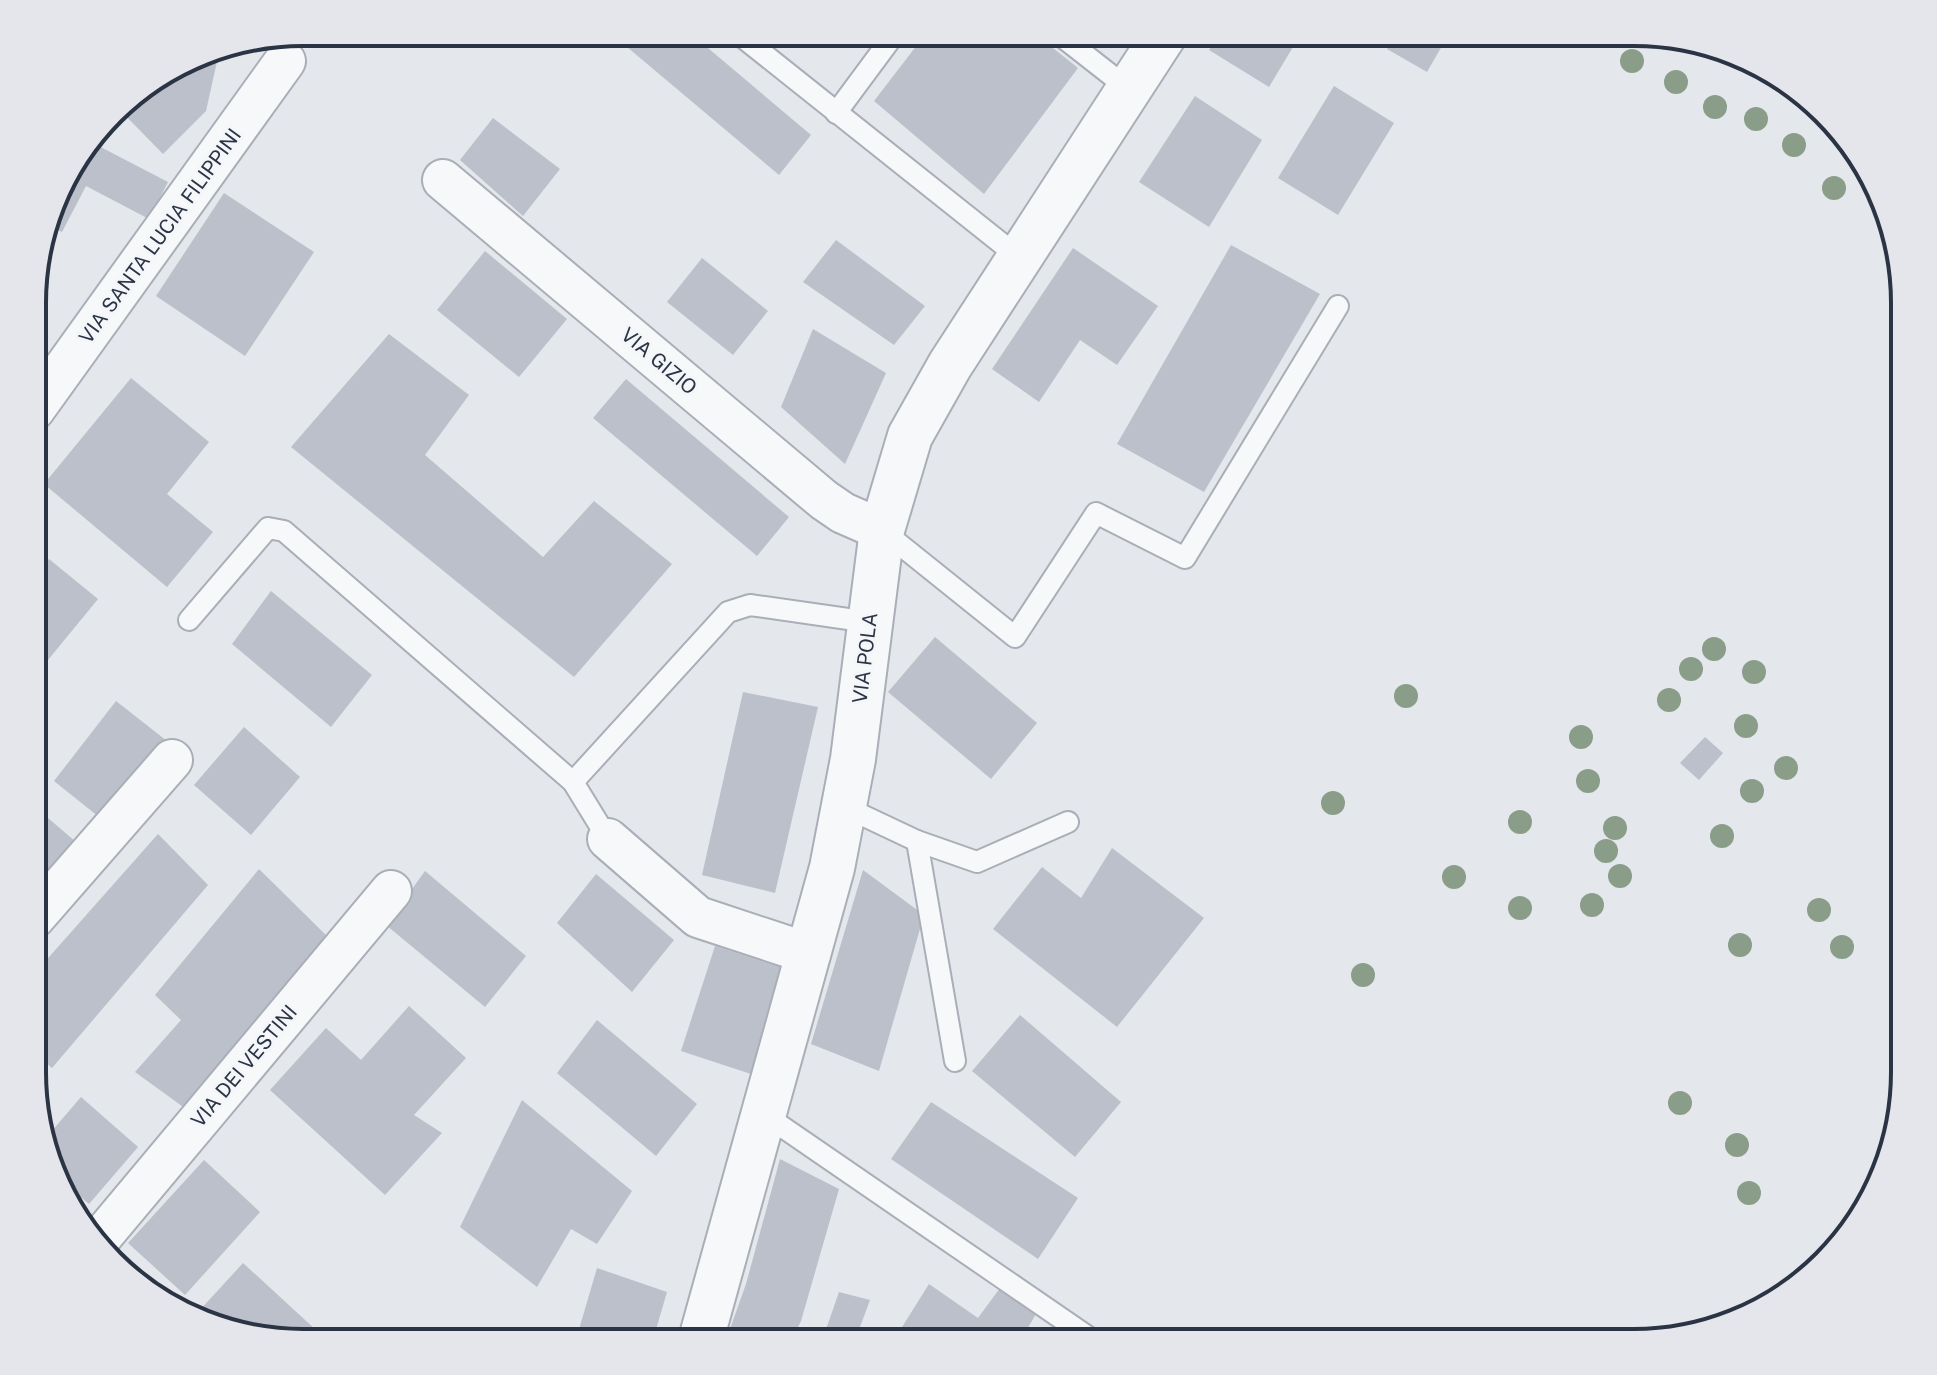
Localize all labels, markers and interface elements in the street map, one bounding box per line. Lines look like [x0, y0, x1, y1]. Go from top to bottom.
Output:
street label: VIA SANTA LUCIA FILIPPINI [74, 124, 246, 348]
street label: VIA GIZIO [616, 322, 702, 400]
street label: VIA POLA [848, 611, 882, 705]
street label: VIA DEI VESTINI [186, 1000, 302, 1132]

